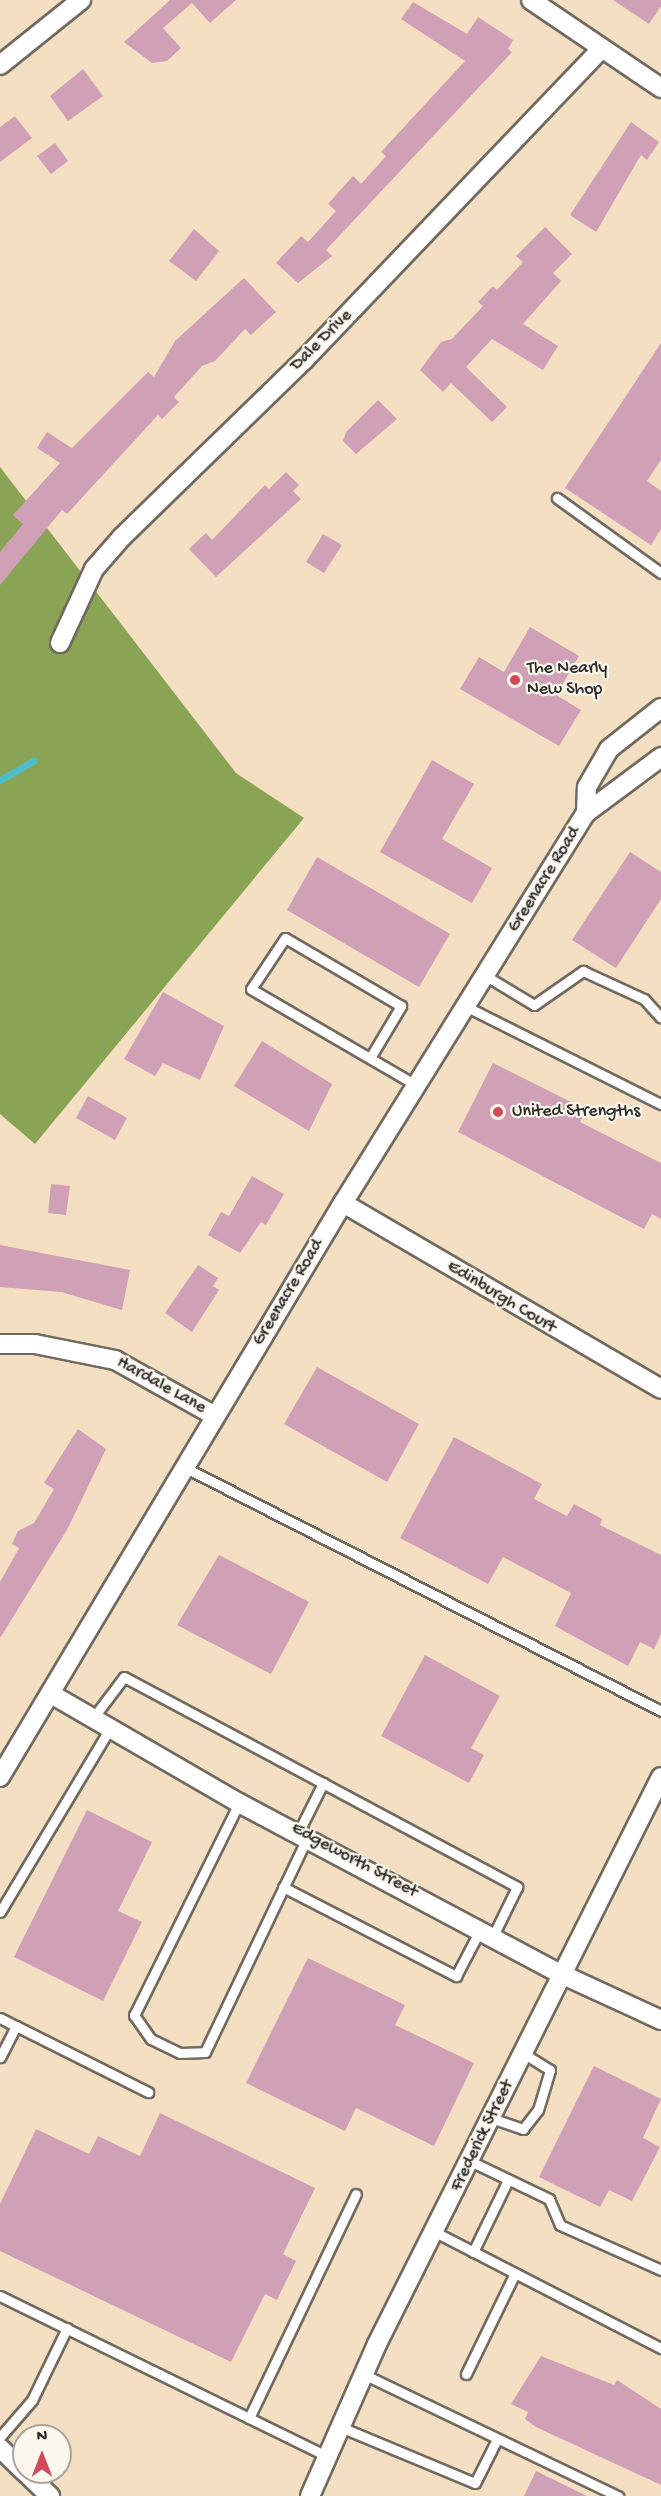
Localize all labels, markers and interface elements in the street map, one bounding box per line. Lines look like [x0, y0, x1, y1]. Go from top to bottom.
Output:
street label: Dale Drive [287, 306, 357, 376]
place label: The Nearly New Shop [527, 659, 607, 702]
marker: The Nearly New Shop [508, 673, 522, 687]
street label: Greenacre Road [504, 823, 586, 937]
place label: United Strengths [512, 1101, 640, 1123]
marker: United Strengths [489, 1103, 507, 1121]
street label: Greenacre Road [249, 1236, 329, 1350]
street label: Edinburgh Court [442, 1257, 560, 1339]
street label: Hardale Lane [112, 1353, 210, 1419]
street label: Edgeworth Street [287, 1819, 421, 1903]
street label: Frederick Street [447, 2077, 519, 2195]
north arrow [12, 2424, 72, 2484]
text: N [37, 2428, 47, 2447]

